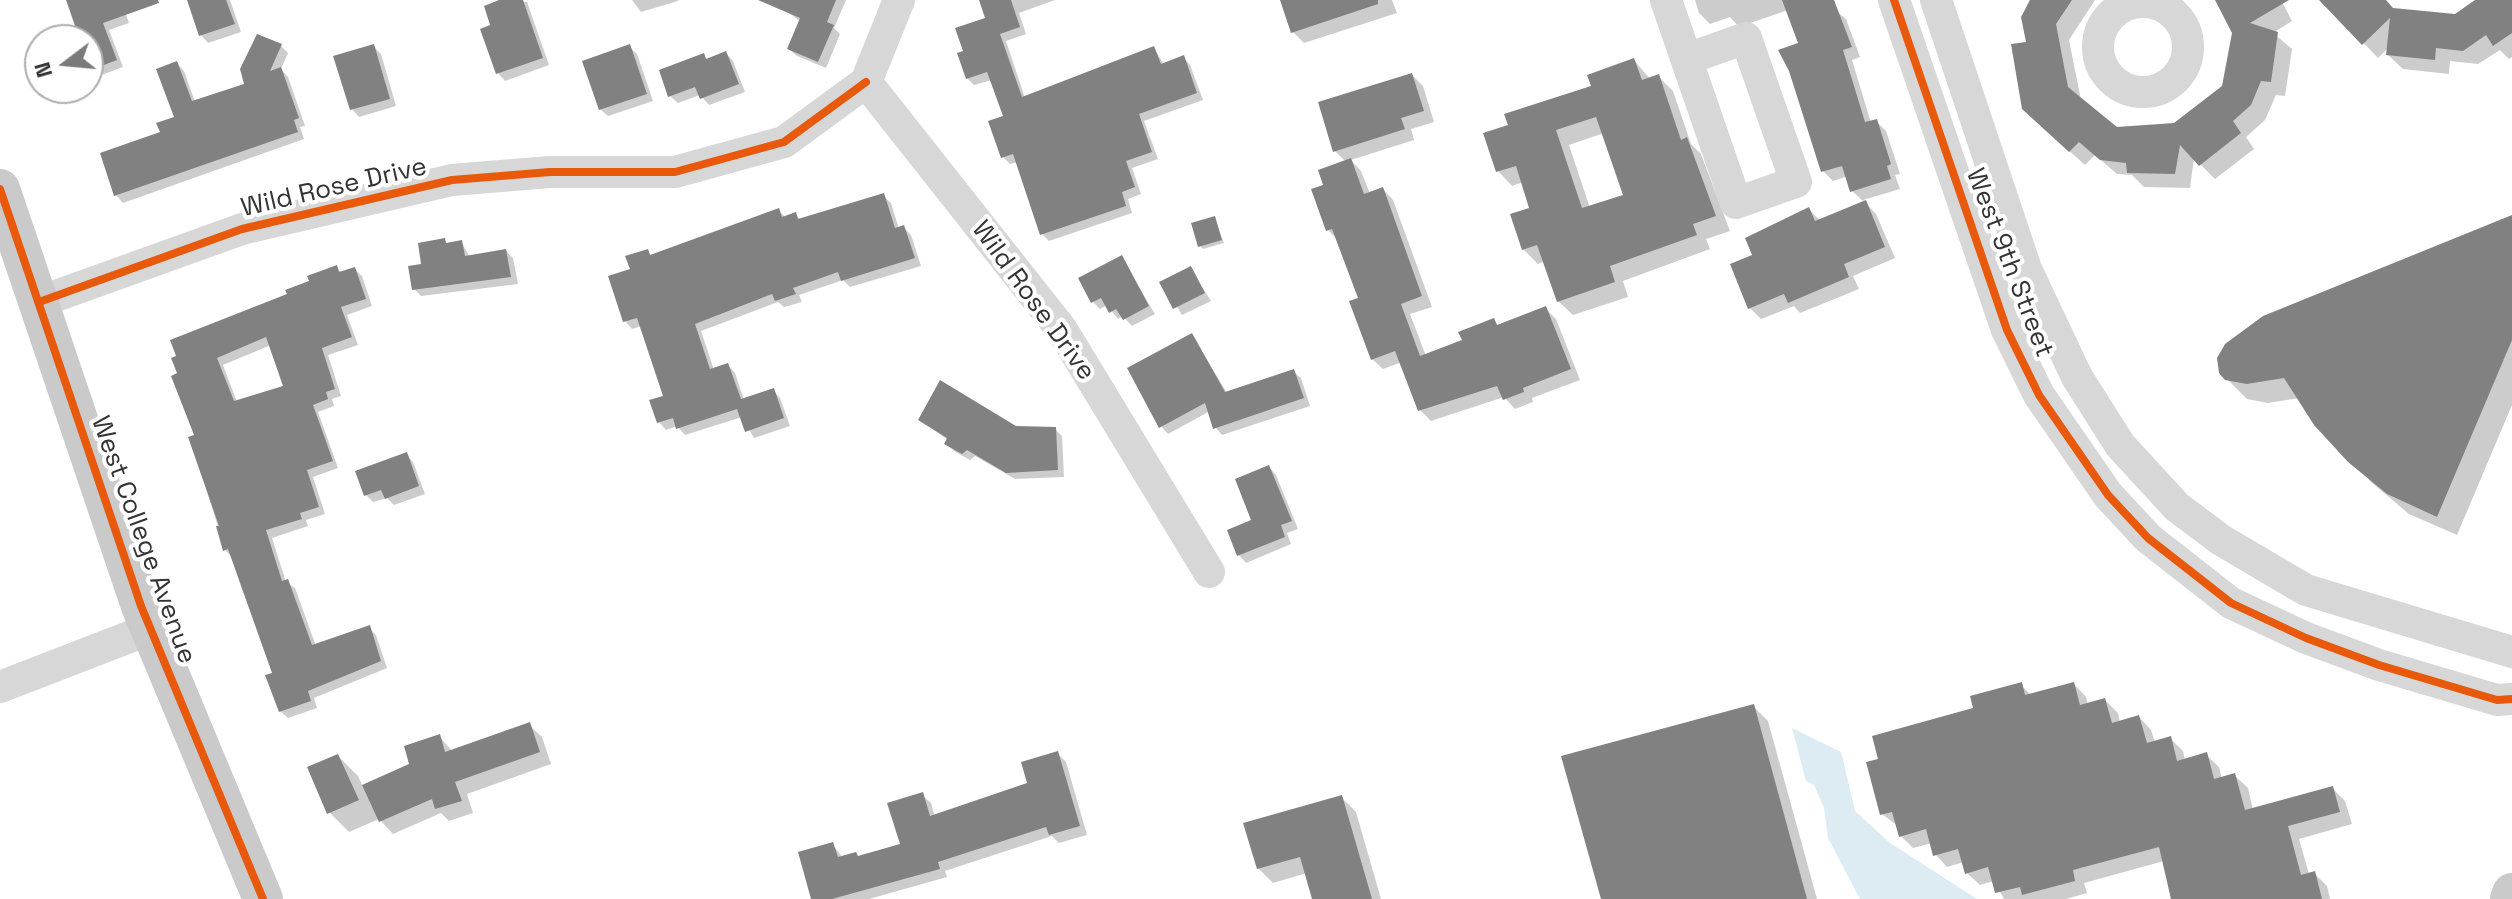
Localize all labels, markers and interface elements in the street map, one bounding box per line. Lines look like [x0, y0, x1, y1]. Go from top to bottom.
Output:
north arrow [24, 24, 104, 104]
text: N [27, 59, 58, 81]
street label: Wild Rose Drive [238, 151, 430, 225]
street label: West 9th Street [1959, 164, 2059, 362]
street label: Wild Rose Drive [965, 215, 1101, 387]
street label: West College Avenue [84, 412, 202, 668]

